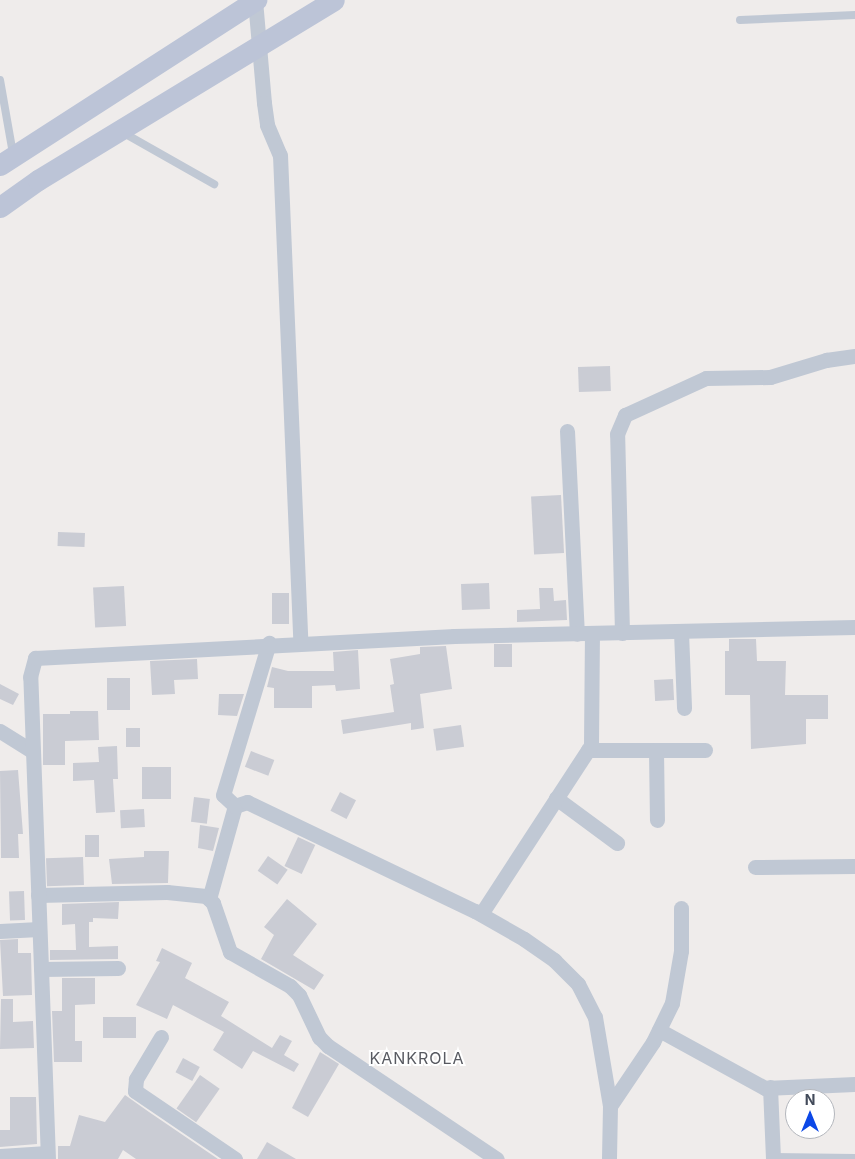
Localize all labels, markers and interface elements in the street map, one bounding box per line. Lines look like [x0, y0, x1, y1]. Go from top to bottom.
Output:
district label: KANKROLA [368, 1048, 466, 1068]
north arrow [785, 1089, 835, 1139]
text: N [805, 1091, 815, 1108]

